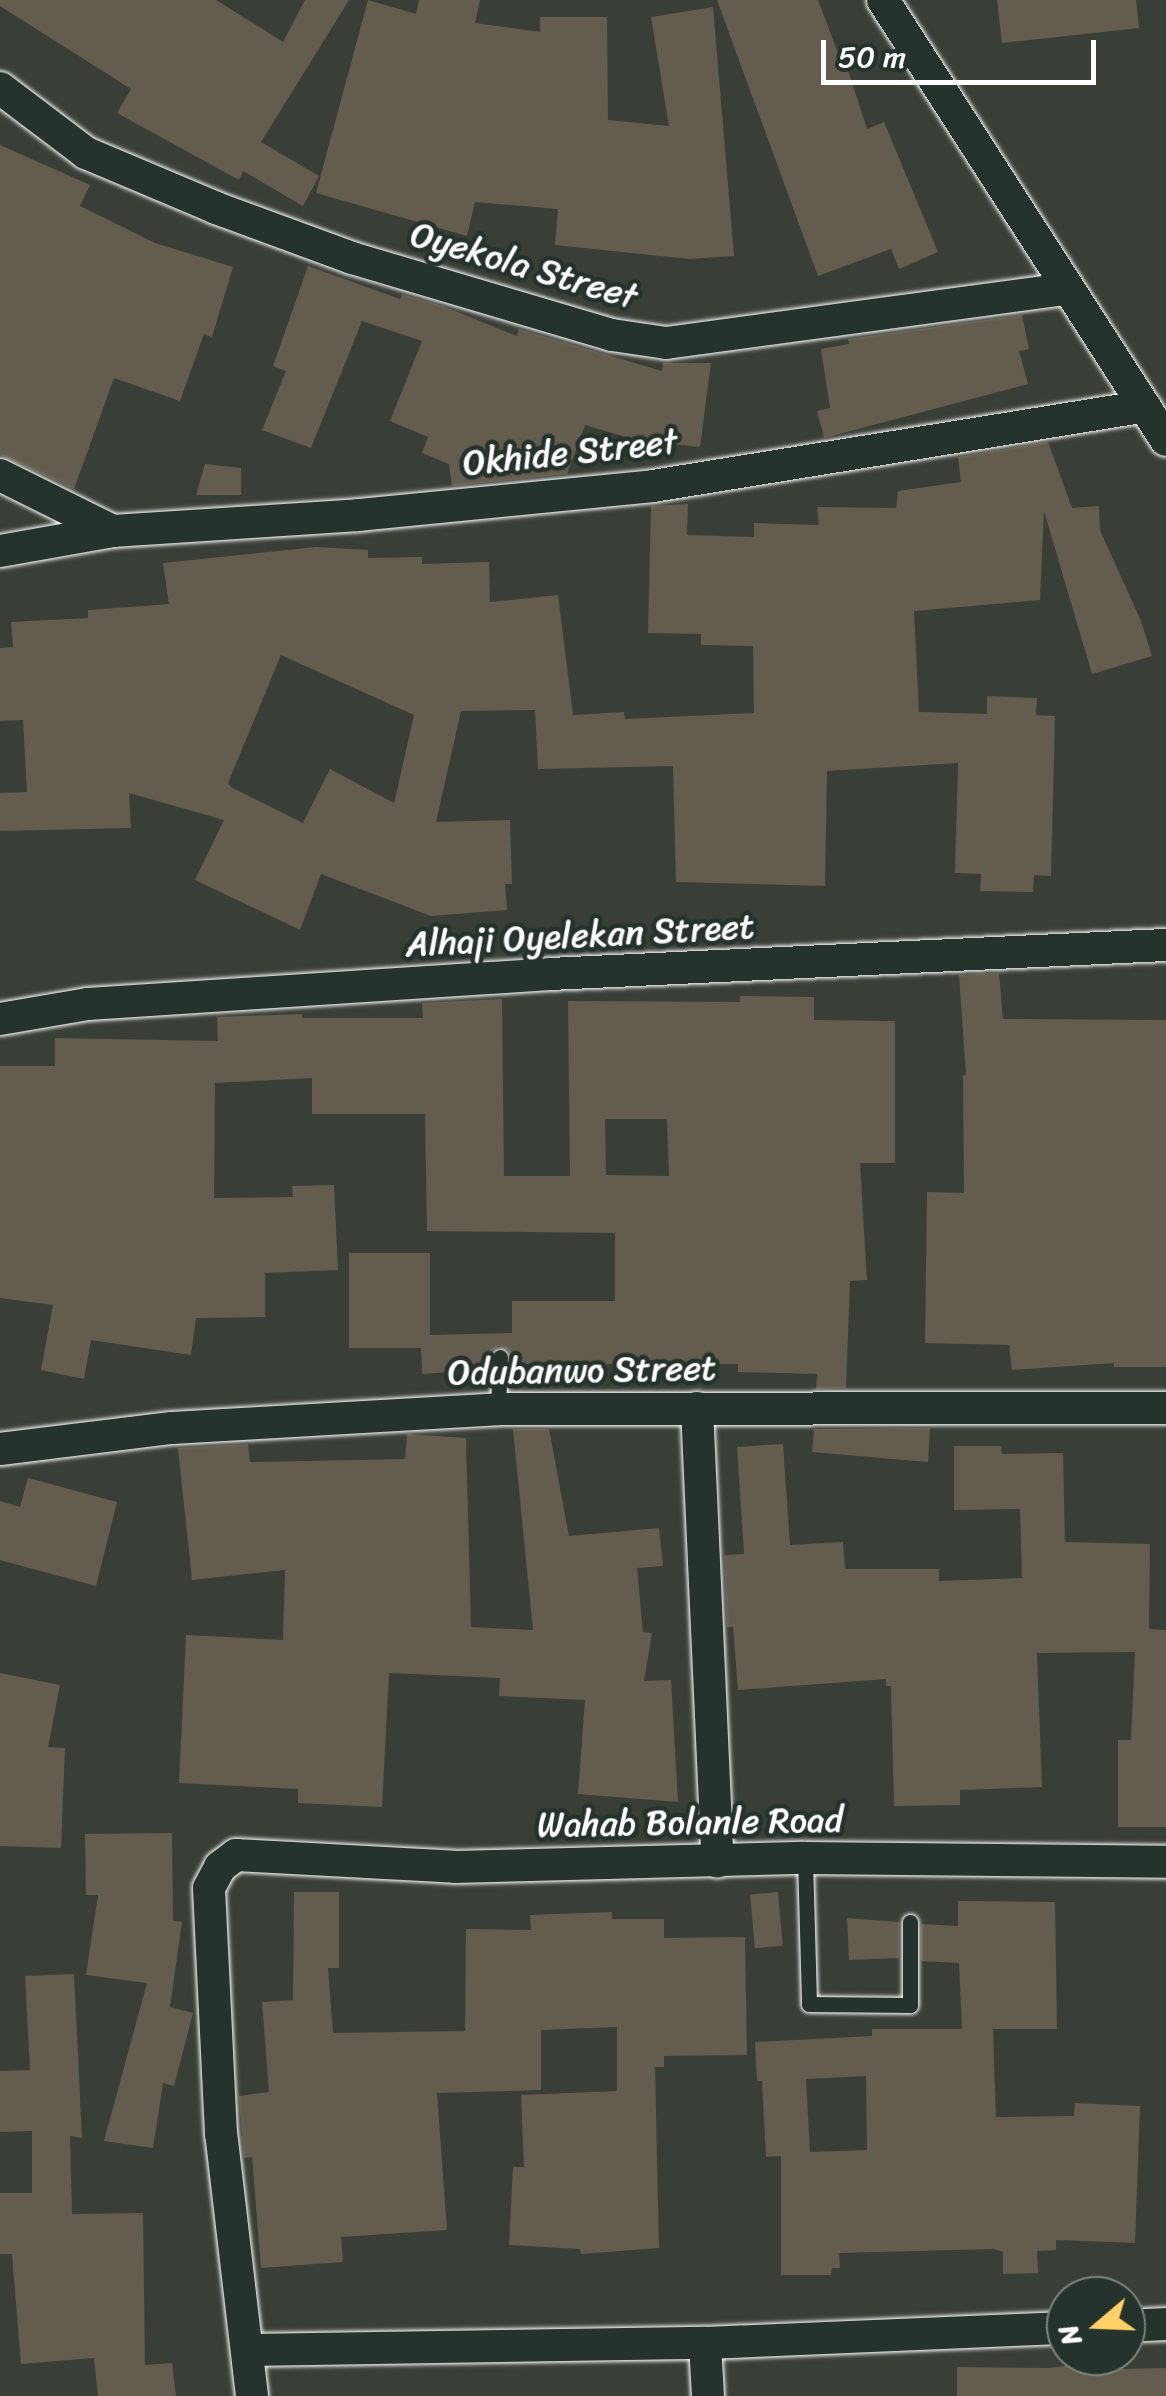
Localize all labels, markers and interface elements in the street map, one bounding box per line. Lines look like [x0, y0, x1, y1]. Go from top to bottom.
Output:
scale bar [826, 20, 1101, 82]
text: 50 m [838, 30, 906, 84]
street label: Oyekola Street [406, 213, 642, 317]
street label: Okhide Street [460, 420, 680, 484]
street label: Alhaji Oyelekan Street [404, 905, 756, 965]
street label: Odubanwo Street [448, 1347, 716, 1393]
street label: Wahab Bolanle Road [537, 1798, 843, 1846]
north arrow [1046, 2276, 1146, 2376]
text: N [1043, 2318, 1095, 2352]

